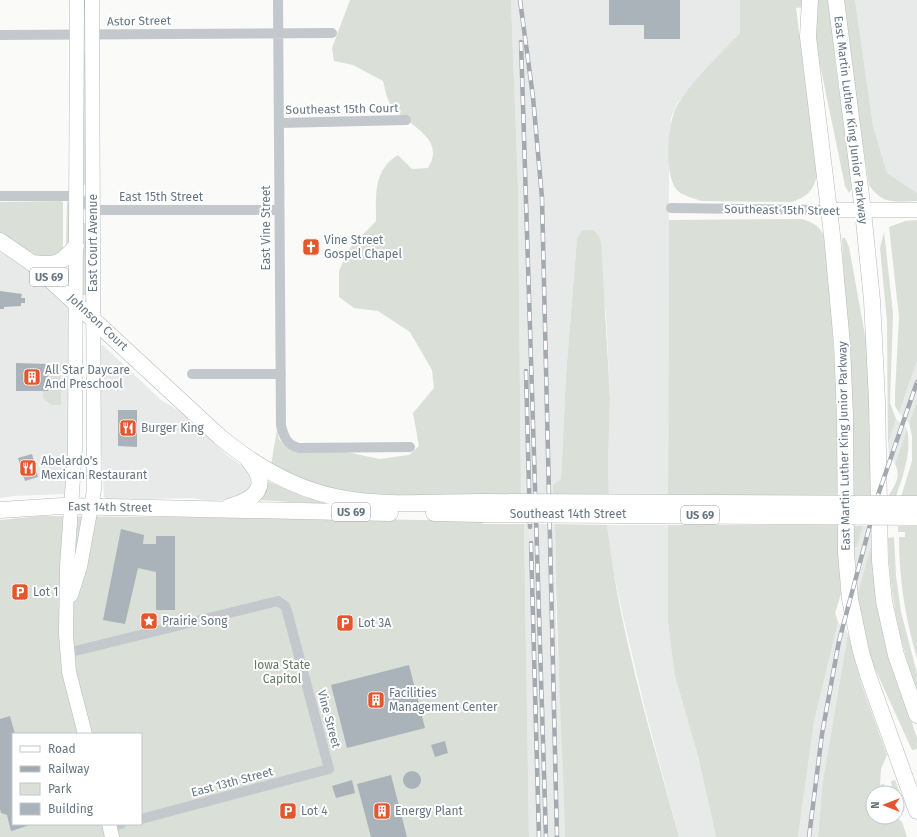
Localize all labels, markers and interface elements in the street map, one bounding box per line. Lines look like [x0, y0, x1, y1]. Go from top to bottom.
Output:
street label: Astor Street [107, 13, 172, 29]
street label: East Martin Luther King Junior Parkway [831, 15, 871, 225]
street label: Southeast 15th Court [285, 101, 399, 117]
street label: East Vine Street [259, 185, 273, 271]
street label: East 15th Street [119, 190, 204, 204]
street label: East Court Avenue [86, 194, 100, 292]
street label: Southeast 15th Street [724, 202, 841, 218]
place label: Vine Street Gospel Chapel [324, 233, 402, 261]
church icon: Vine Street Gospel Chapel [301, 237, 321, 257]
road number: US 69 [30, 268, 68, 286]
street label: Johnson Court [65, 291, 131, 354]
street label: East Martin Luther King Junior Parkway [835, 341, 853, 551]
place label: All Star Daycare And Preschool [45, 363, 130, 391]
building icon: All Star Daycare And Preschool [22, 367, 42, 387]
restaurant icon: Burger King [118, 418, 138, 438]
place label: Burger King [141, 421, 205, 435]
place label: Abelardo's Mexican Restaurant [41, 454, 148, 482]
restaurant icon: Abelardo's Mexican Restaurant [18, 458, 38, 478]
street label: East 14th Street [68, 499, 153, 515]
road number: US 69 [332, 503, 370, 521]
road number: US 69 [681, 506, 719, 524]
street label: Southeast 14th Street [510, 507, 627, 521]
parking icon: Lot 1 [10, 582, 30, 602]
place label: Lot 1 [33, 585, 58, 599]
place icon: Prairie Song [139, 611, 159, 631]
parking icon: Lot 3A [335, 613, 355, 633]
place label: Prairie Song [162, 614, 228, 628]
place label: Lot 3A [358, 616, 391, 630]
park label: Iowa State Capitol [254, 658, 310, 686]
place label: Facilities Management Center [389, 686, 498, 714]
street label: Vine Street [315, 689, 344, 750]
building icon: Facilities Management Center [366, 690, 386, 710]
legend [12, 733, 142, 825]
text: Road [48, 742, 76, 756]
text: Railway [48, 762, 89, 776]
street label: East 13th Street [190, 764, 275, 800]
text: Park [48, 782, 72, 796]
north arrow [865, 785, 905, 825]
parking icon: Lot 4 [278, 801, 298, 821]
building icon: Energy Plant [372, 801, 392, 821]
text: N [869, 801, 882, 809]
text: Building [48, 802, 94, 816]
place label: Lot 4 [301, 804, 328, 818]
place label: Energy Plant [395, 804, 464, 818]

